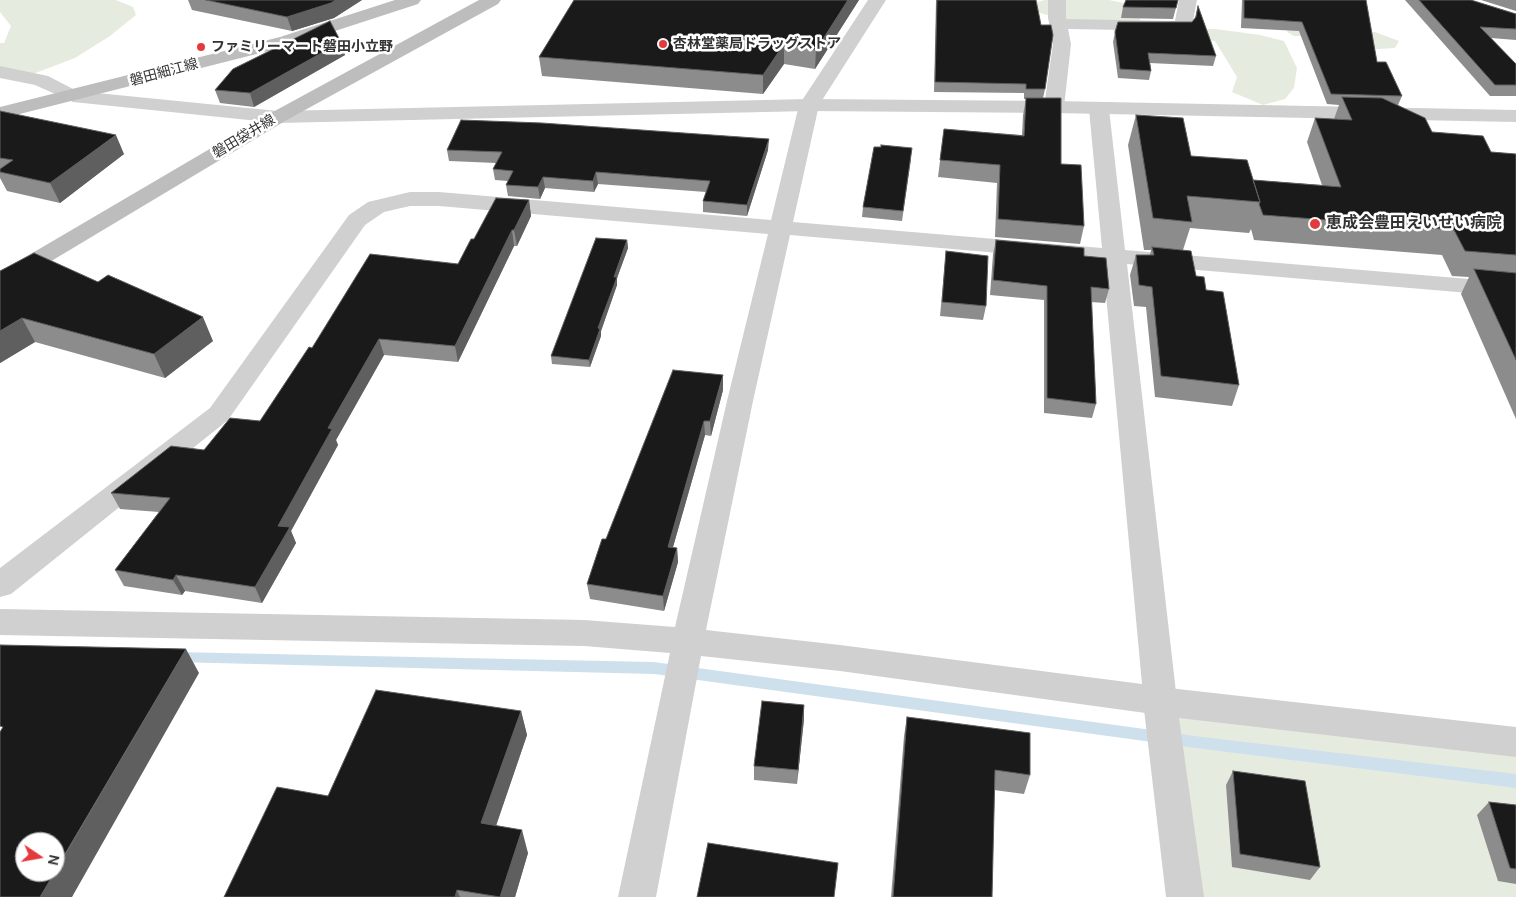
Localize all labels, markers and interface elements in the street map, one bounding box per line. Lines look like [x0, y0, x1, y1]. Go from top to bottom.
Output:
place label: 杏林堂薬局ドラッグストア [673, 36, 841, 52]
marker: 杏林堂薬局ドラッグストア [657, 38, 669, 50]
place label: ファミリーマート磐田小立野 [211, 39, 393, 55]
marker: ファミリーマート磐田小立野 [195, 41, 207, 53]
street label: 磐田細江線 [128, 56, 200, 90]
street label: 磐田袋井線 [210, 112, 278, 162]
place label: 恵成会豊田えいせい病院 [1326, 214, 1502, 234]
marker: 恵成会豊田えいせい病院 [1308, 217, 1322, 231]
north arrow [15, 832, 65, 882]
text: N [44, 853, 64, 867]

